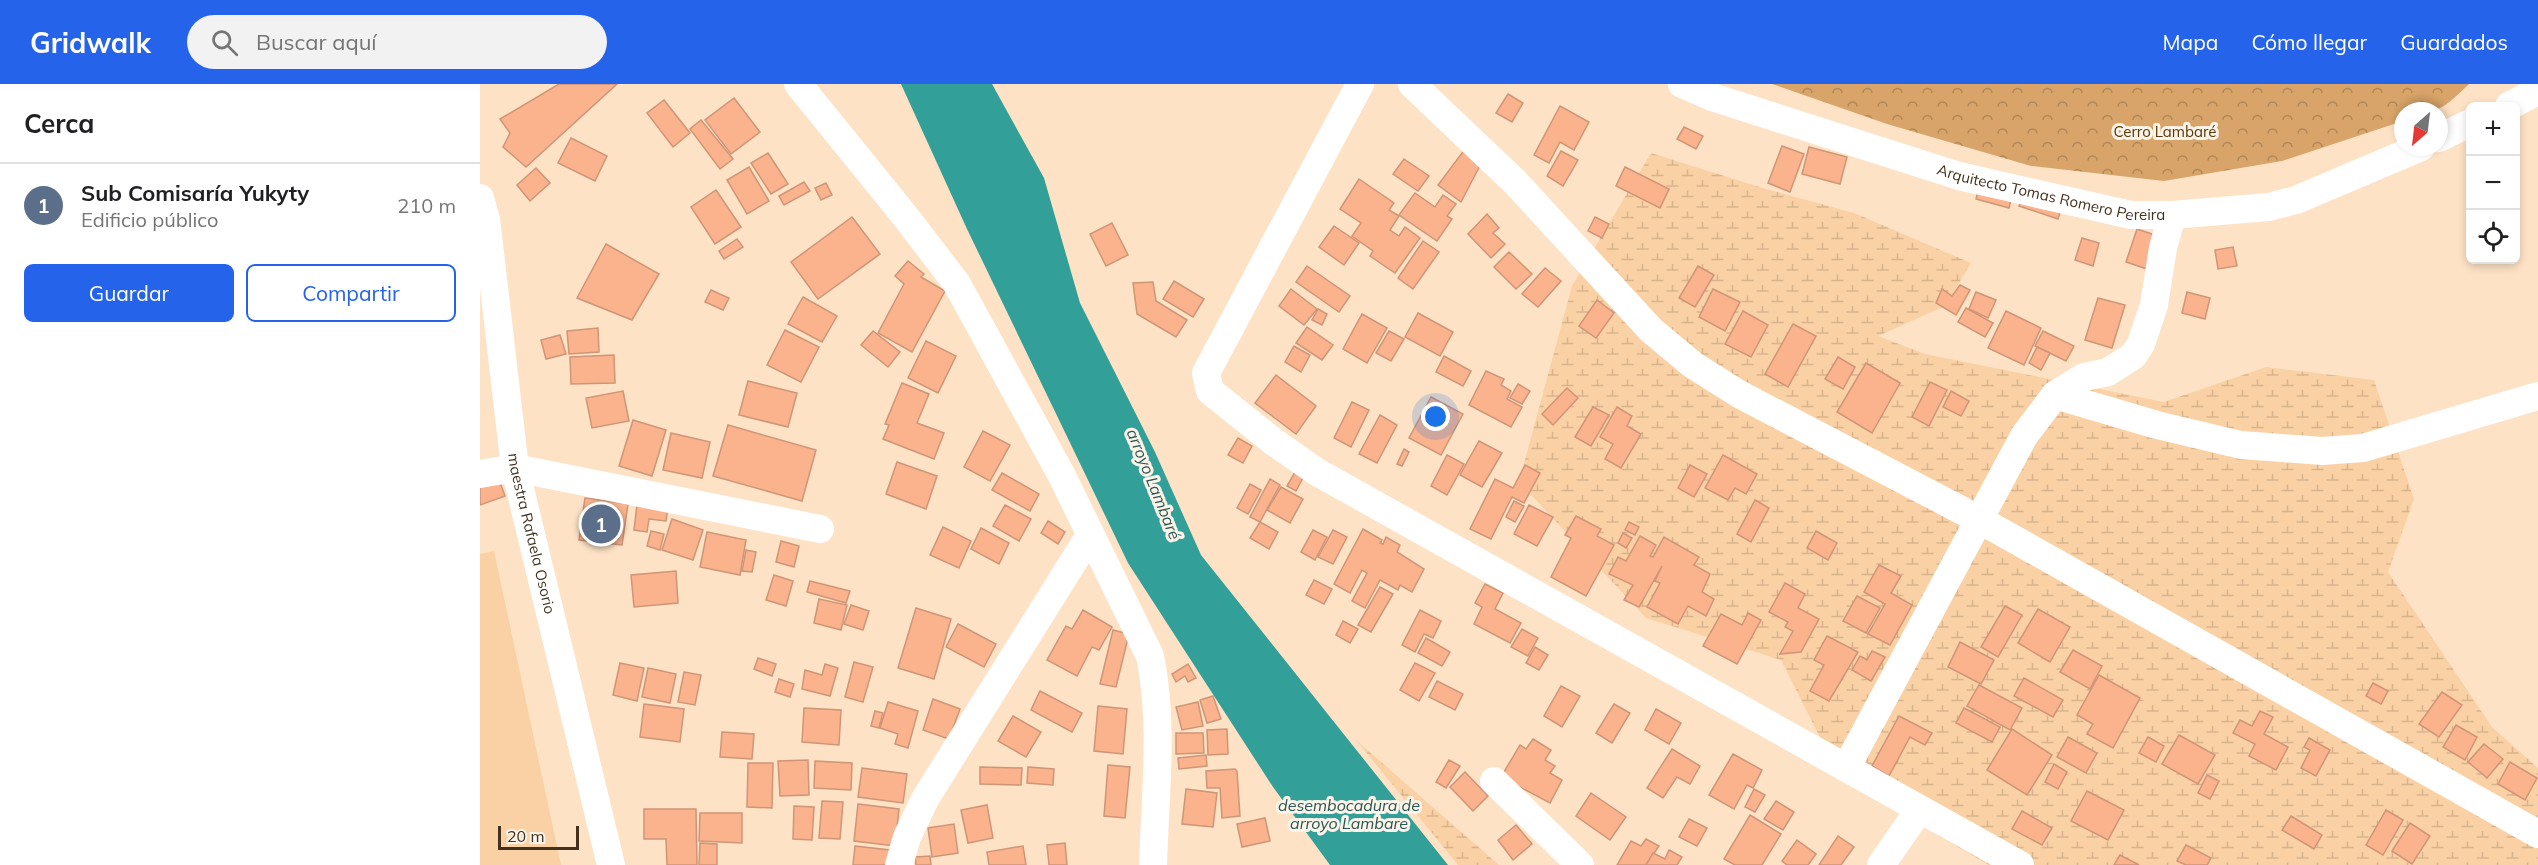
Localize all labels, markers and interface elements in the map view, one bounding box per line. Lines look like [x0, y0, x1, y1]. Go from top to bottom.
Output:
search box [187, 15, 607, 69]
text: Gridwalk [30, 25, 151, 60]
icon: search [208, 26, 241, 59]
text: Buscar aquí [256, 28, 377, 56]
text: Mapa [2163, 29, 2218, 55]
text: Cómo llegar [2251, 29, 2367, 55]
text: Guardados [2400, 29, 2508, 55]
north arrow [2394, 102, 2448, 156]
map controls [2466, 102, 2520, 264]
button: + [2466, 102, 2520, 156]
text: Cerca [24, 107, 94, 140]
park label: Cerro Lambaré [2113, 122, 2217, 141]
button: − [2466, 156, 2520, 210]
street label: Arquitecto Tomas Romero Pereira [1935, 160, 2165, 224]
text: Sub Comisaría Yukyty [81, 179, 309, 207]
text: 1 [38, 193, 50, 218]
text: 210 m [397, 193, 456, 218]
text: Edificio público [81, 207, 218, 232]
button: locate [2466, 210, 2520, 264]
button: Guardar [24, 264, 234, 322]
button: Compartir [246, 264, 456, 322]
your location [1421, 402, 1450, 431]
water label: arroyo Lambaré [1123, 426, 1185, 543]
street label: maestra Rafaela Osorio [504, 452, 560, 616]
pin: 1 [582, 502, 620, 546]
water label: desembocadura de arroyo Lambare [1278, 795, 1420, 833]
scale bar [498, 823, 579, 850]
text: 20 m [507, 826, 544, 846]

